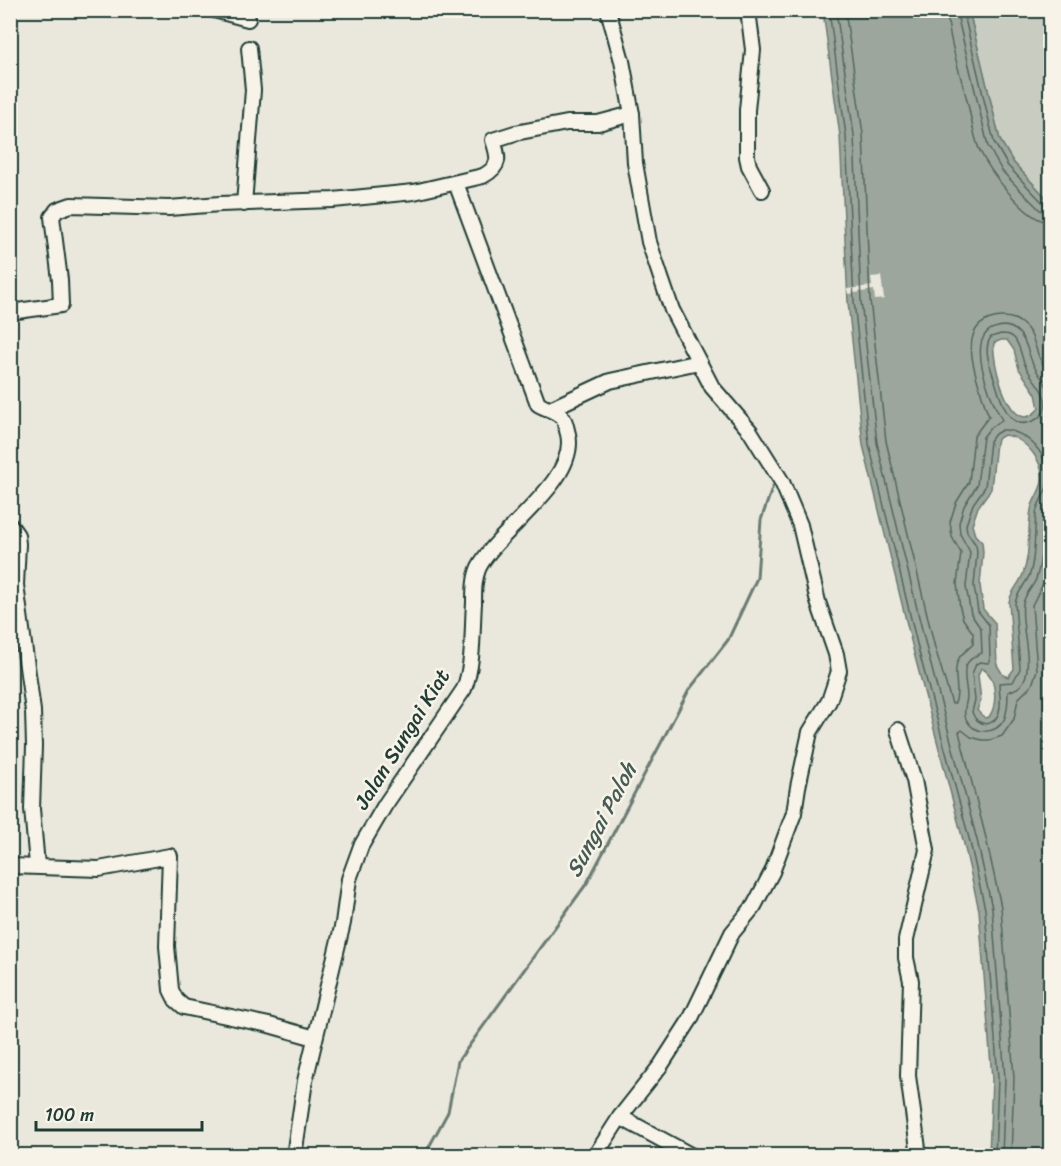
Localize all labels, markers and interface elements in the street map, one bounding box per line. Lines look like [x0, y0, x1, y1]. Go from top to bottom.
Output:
street label: Jalan Sungai Kiat [343, 661, 461, 818]
water label: Sungai Paloh [554, 754, 649, 884]
scale bar [36, 1094, 202, 1132]
text: 100 m [45, 1099, 94, 1131]

